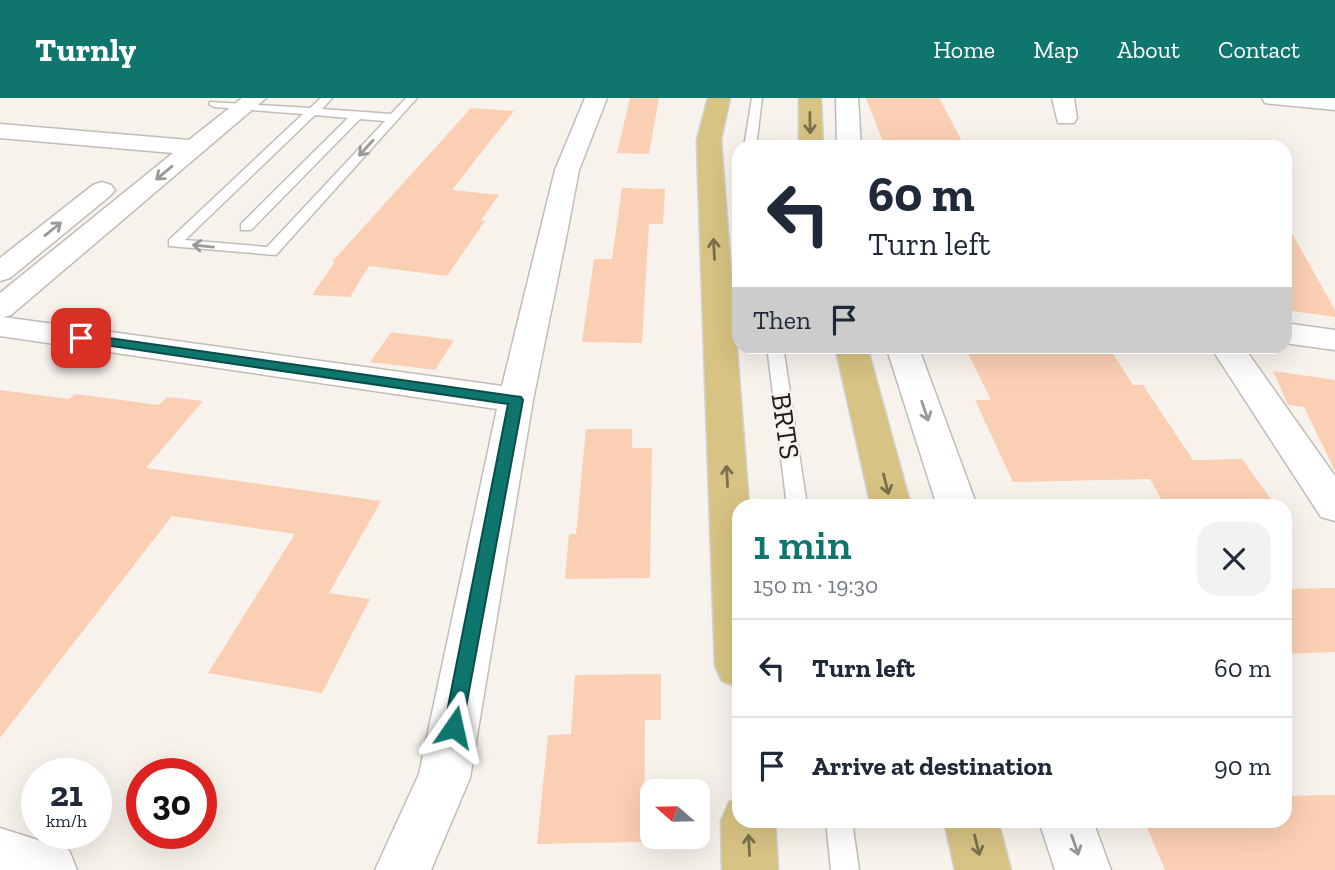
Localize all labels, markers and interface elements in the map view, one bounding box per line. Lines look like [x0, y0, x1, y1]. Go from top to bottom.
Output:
text: Turnly [35, 30, 136, 69]
text: Home [933, 35, 995, 64]
text: Map [1033, 35, 1079, 64]
text: About [1117, 35, 1180, 64]
text: Contact [1218, 35, 1300, 64]
one-way arrow [803, 111, 817, 134]
one-way arrow [358, 139, 374, 157]
one-way arrow [156, 165, 174, 181]
text: 60 m [868, 165, 975, 224]
icon: left [753, 168, 844, 259]
one-way arrow [44, 221, 62, 237]
text: Turn left [868, 225, 990, 263]
one-way arrow [707, 238, 720, 260]
one-way arrow [192, 239, 215, 252]
icon: arrive [825, 301, 863, 339]
text: Then [753, 304, 811, 336]
pin [51, 308, 111, 368]
icon: arrive [62, 319, 100, 357]
street label: BRTS [765, 391, 806, 461]
one-way arrow [919, 400, 932, 422]
one-way arrow [721, 464, 734, 487]
one-way arrow [880, 472, 893, 495]
text: 1 min [753, 519, 852, 570]
button: close [1197, 522, 1271, 596]
text: 150 m · 19:30 [753, 571, 878, 599]
icon: left [753, 649, 791, 687]
text: Turn left [812, 652, 915, 684]
text: 60 m [1214, 652, 1271, 684]
position arrow [417, 690, 491, 764]
icon: arrive [753, 747, 791, 785]
text: Arrive at destination [812, 750, 1052, 782]
text: 90 m [1214, 750, 1271, 782]
speed limit sign: 30 [126, 758, 217, 849]
text: 21 [50, 773, 83, 815]
north arrow [640, 779, 710, 849]
map controls [640, 779, 710, 849]
text: km/h [46, 810, 87, 832]
one-way arrow [971, 833, 984, 856]
one-way arrow [1070, 834, 1082, 856]
one-way arrow [742, 835, 755, 857]

